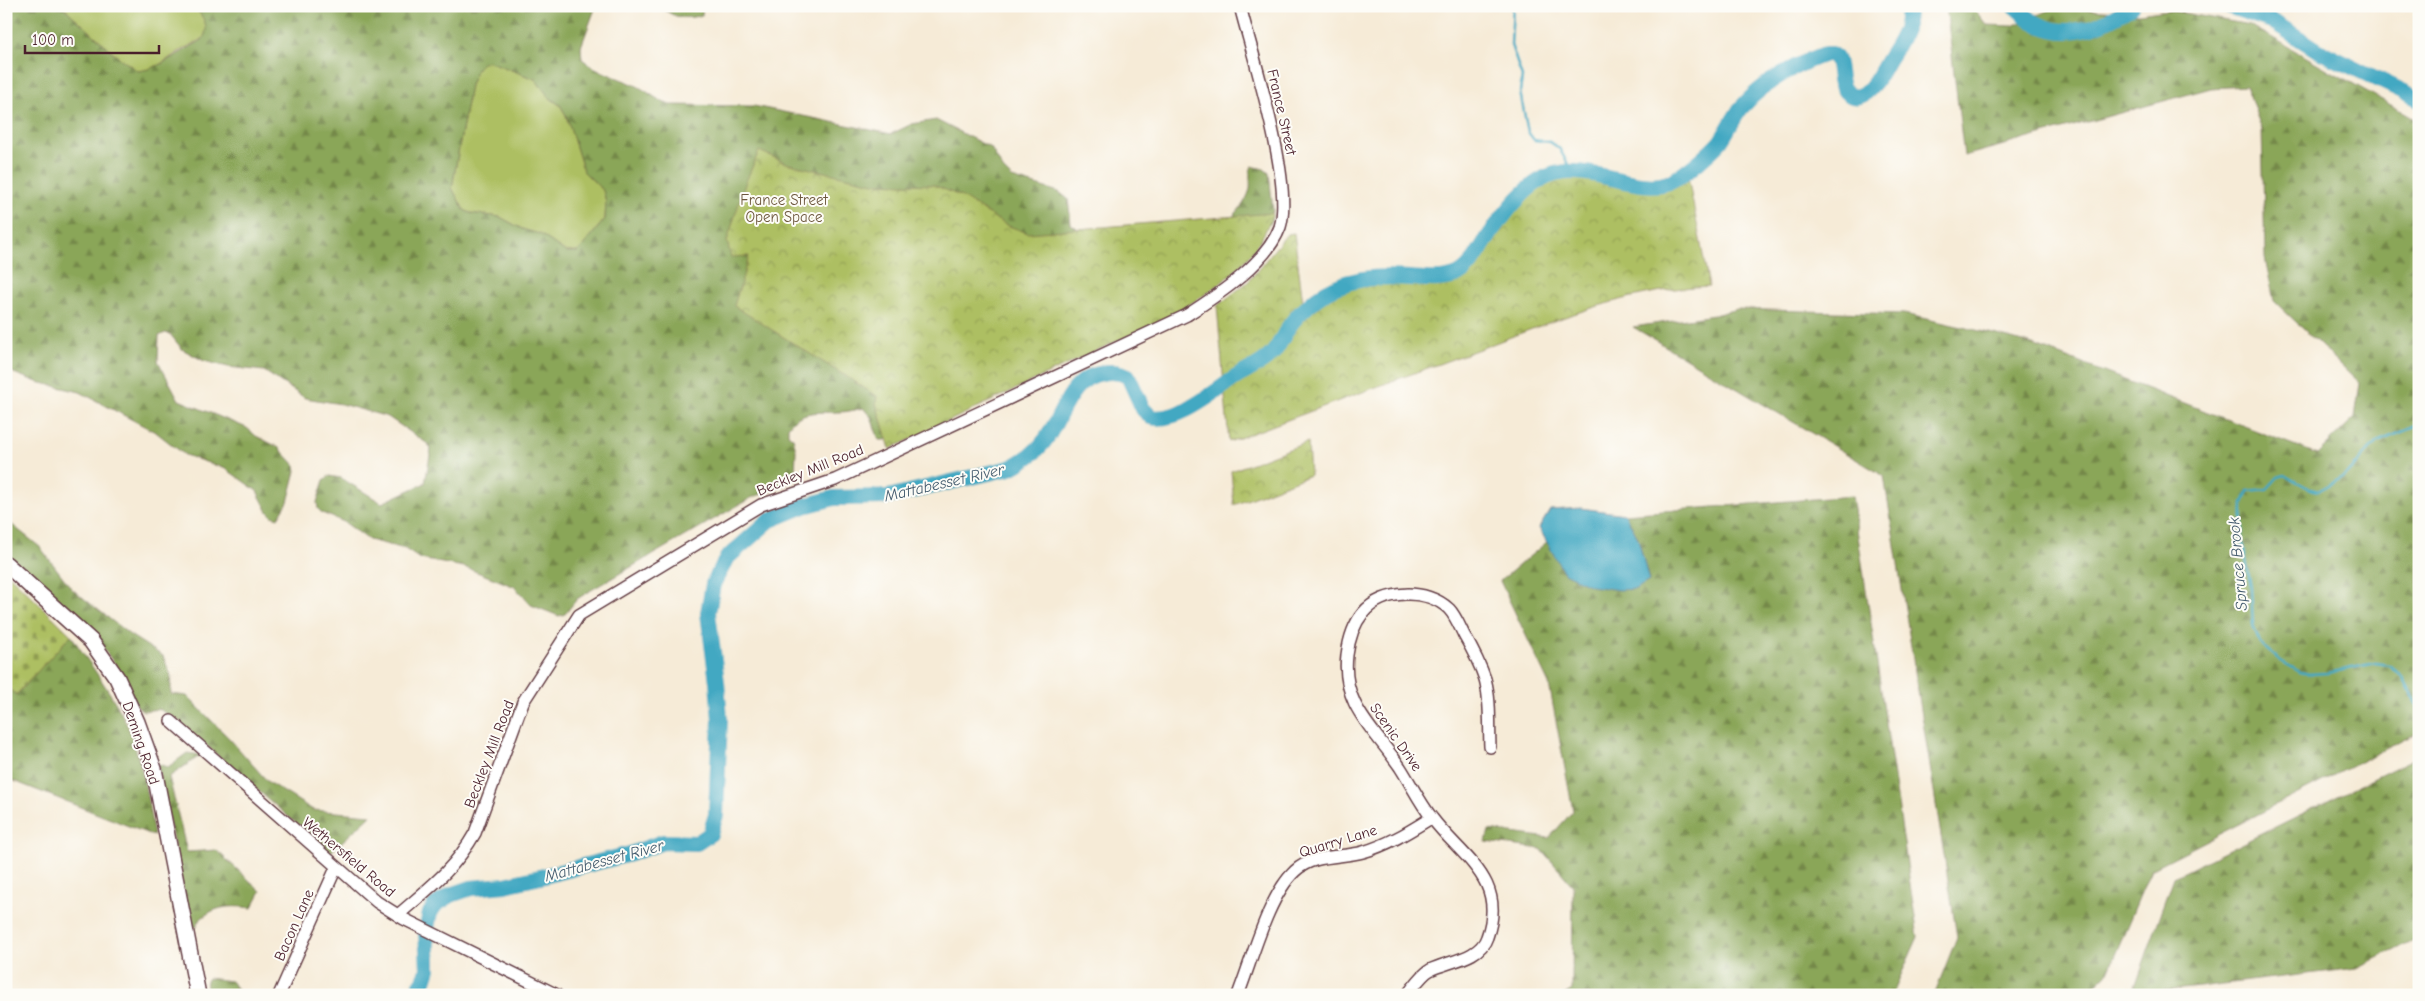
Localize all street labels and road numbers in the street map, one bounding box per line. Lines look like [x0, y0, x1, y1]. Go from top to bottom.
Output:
street label: France Street [1263, 67, 1301, 157]
street label: Beckley Mill Road [754, 440, 866, 500]
street label: Beckley Mill Road [460, 698, 518, 810]
street label: Deming Road [118, 699, 164, 787]
street label: Scenic Drive [1366, 699, 1426, 775]
street label: Wethersfield Road [299, 813, 399, 901]
street label: Quarry Lane [1297, 820, 1380, 861]
street label: Bacon Lane [270, 886, 318, 964]

